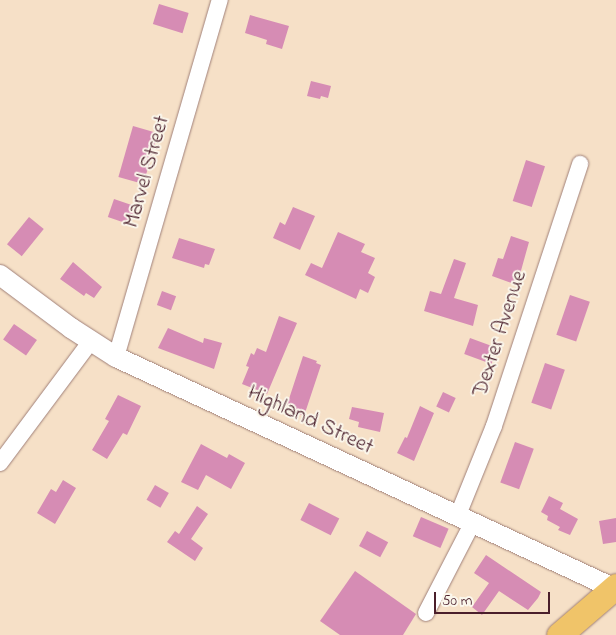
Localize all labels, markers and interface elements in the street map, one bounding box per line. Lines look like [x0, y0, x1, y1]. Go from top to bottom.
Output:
street label: Marvel Street [119, 113, 177, 231]
street label: Dexter Avenue [468, 268, 534, 400]
street label: Highland Street [243, 380, 377, 462]
scale bar [436, 582, 552, 614]
text: 50 m [442, 590, 472, 612]

